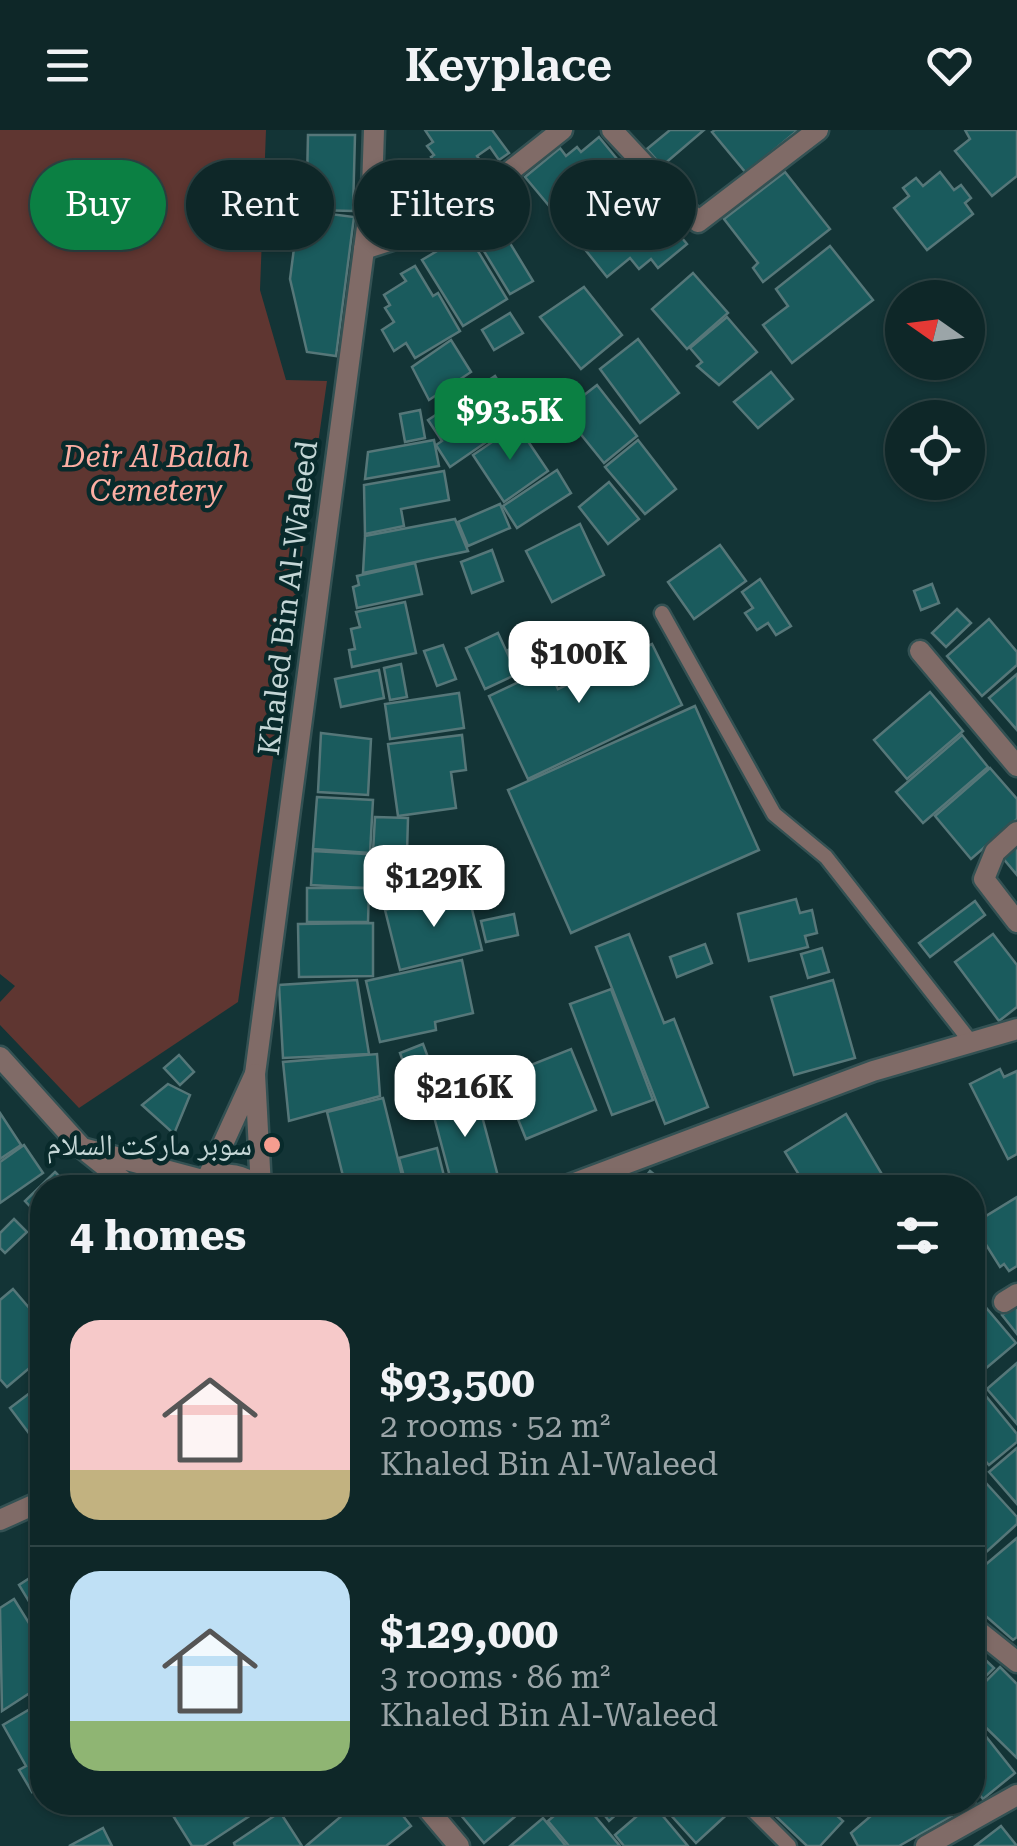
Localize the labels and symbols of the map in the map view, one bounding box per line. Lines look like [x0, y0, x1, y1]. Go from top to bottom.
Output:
north arrow [885, 280, 985, 380]
pin: $93.5K [429, 378, 591, 463]
street label: Khaled Bin Al-Waleed [251, 438, 324, 757]
park label: Deir Al Balah Cemetery [61, 439, 250, 508]
pin: $100K [509, 621, 649, 706]
pin: $129K [364, 845, 504, 930]
pin: $216K [395, 1055, 535, 1140]
place label: سوبر ماركت السلام [47, 1127, 252, 1164]
marker: سوبر ماركت السلام [261, 1134, 283, 1156]

